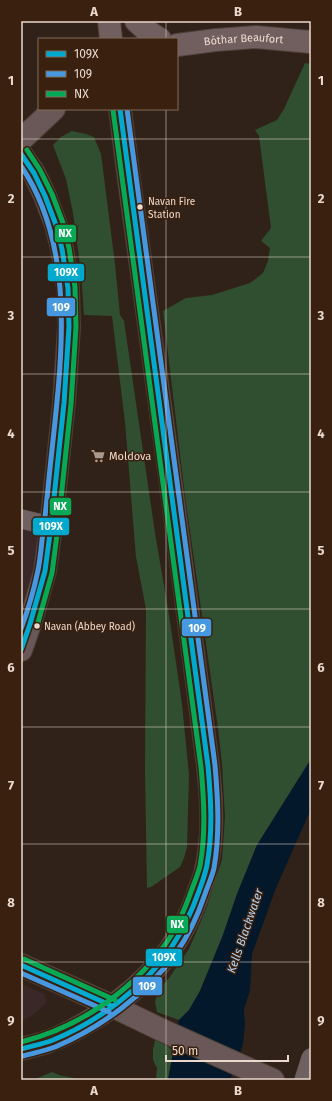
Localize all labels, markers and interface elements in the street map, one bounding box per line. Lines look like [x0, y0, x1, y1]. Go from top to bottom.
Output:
text: A [89, 4, 98, 19]
text: B [234, 4, 242, 19]
street label: Bóthar Beaufort [203, 31, 284, 49]
legend [38, 38, 178, 110]
text: 109X [74, 47, 99, 61]
text: 109 [74, 67, 92, 81]
text: 1 [8, 73, 14, 88]
text: 1 [318, 73, 324, 88]
text: NX [74, 87, 89, 101]
text: 2 [8, 191, 15, 206]
text: 2 [318, 191, 325, 206]
place label: Navan Fire Station [148, 196, 195, 221]
marker: Navan Fire Station [135, 202, 145, 212]
line badge: NX [54, 224, 77, 243]
text: NX [58, 227, 72, 240]
line badge: 109X [47, 263, 85, 282]
text: 109X [54, 266, 79, 279]
line badge: 109 [46, 297, 76, 317]
text: 109 [52, 301, 70, 314]
text: 3 [7, 308, 15, 323]
text: 3 [317, 308, 325, 323]
text: 4 [7, 426, 15, 441]
text: 4 [317, 426, 325, 441]
supermarket icon: Moldova [90, 448, 106, 464]
place label: Moldova [109, 450, 151, 463]
line badge: NX [49, 497, 72, 516]
text: NX [53, 500, 67, 513]
line badge: 109X [32, 517, 70, 536]
text: 109X [39, 520, 64, 533]
text: 5 [8, 543, 15, 558]
text: 5 [318, 543, 325, 558]
line badge: 109 [181, 618, 212, 637]
place label: Navan (Abbey Road) [44, 620, 135, 633]
marker: Navan (Abbey Road) [32, 621, 42, 631]
text: 109 [188, 622, 206, 635]
text: 6 [7, 660, 15, 675]
text: 6 [317, 660, 325, 675]
text: 7 [8, 778, 14, 793]
text: 7 [318, 778, 324, 793]
water label: Kells Blackwater [224, 887, 266, 975]
text: 8 [7, 895, 15, 910]
text: 8 [317, 895, 325, 910]
line badge: NX [166, 915, 189, 934]
text: NX [170, 918, 184, 931]
line badge: 109X [145, 948, 183, 967]
text: 109X [152, 951, 177, 964]
line badge: 109 [132, 976, 163, 996]
text: 109 [138, 980, 156, 993]
text: 9 [7, 1013, 15, 1028]
text: 9 [317, 1013, 325, 1028]
scale bar [166, 1037, 288, 1063]
text: 50 m [172, 1044, 198, 1058]
text: A [89, 1083, 98, 1098]
text: B [234, 1083, 242, 1098]

